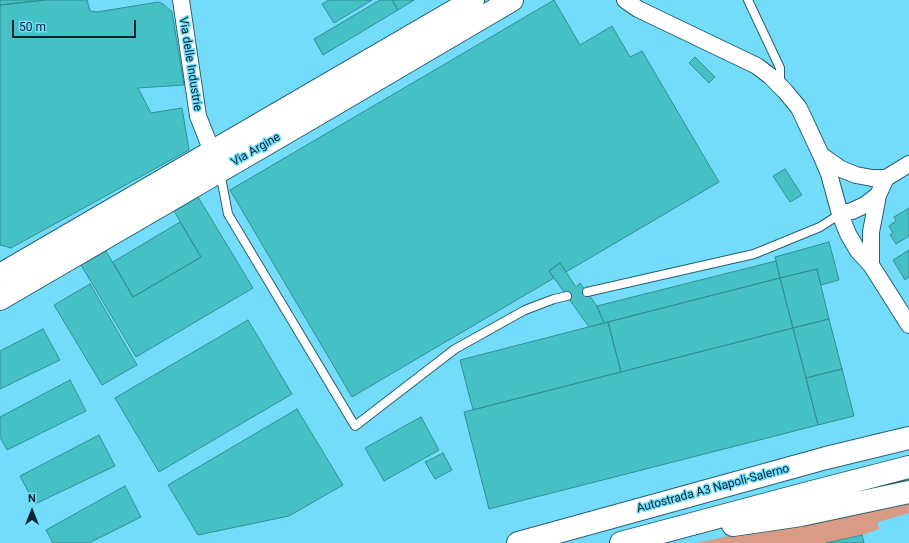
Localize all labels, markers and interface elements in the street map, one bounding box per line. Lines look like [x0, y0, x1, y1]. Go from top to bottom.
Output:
scale bar [14, 12, 138, 38]
street label: Via delle Industrie [175, 16, 205, 112]
text: 50 m [19, 20, 46, 34]
street label: Via Argine [229, 130, 283, 170]
street label: Autostrada A3 Napoli-Salerno [635, 462, 791, 516]
north arrow [12, 491, 52, 531]
text: N [28, 492, 36, 505]

